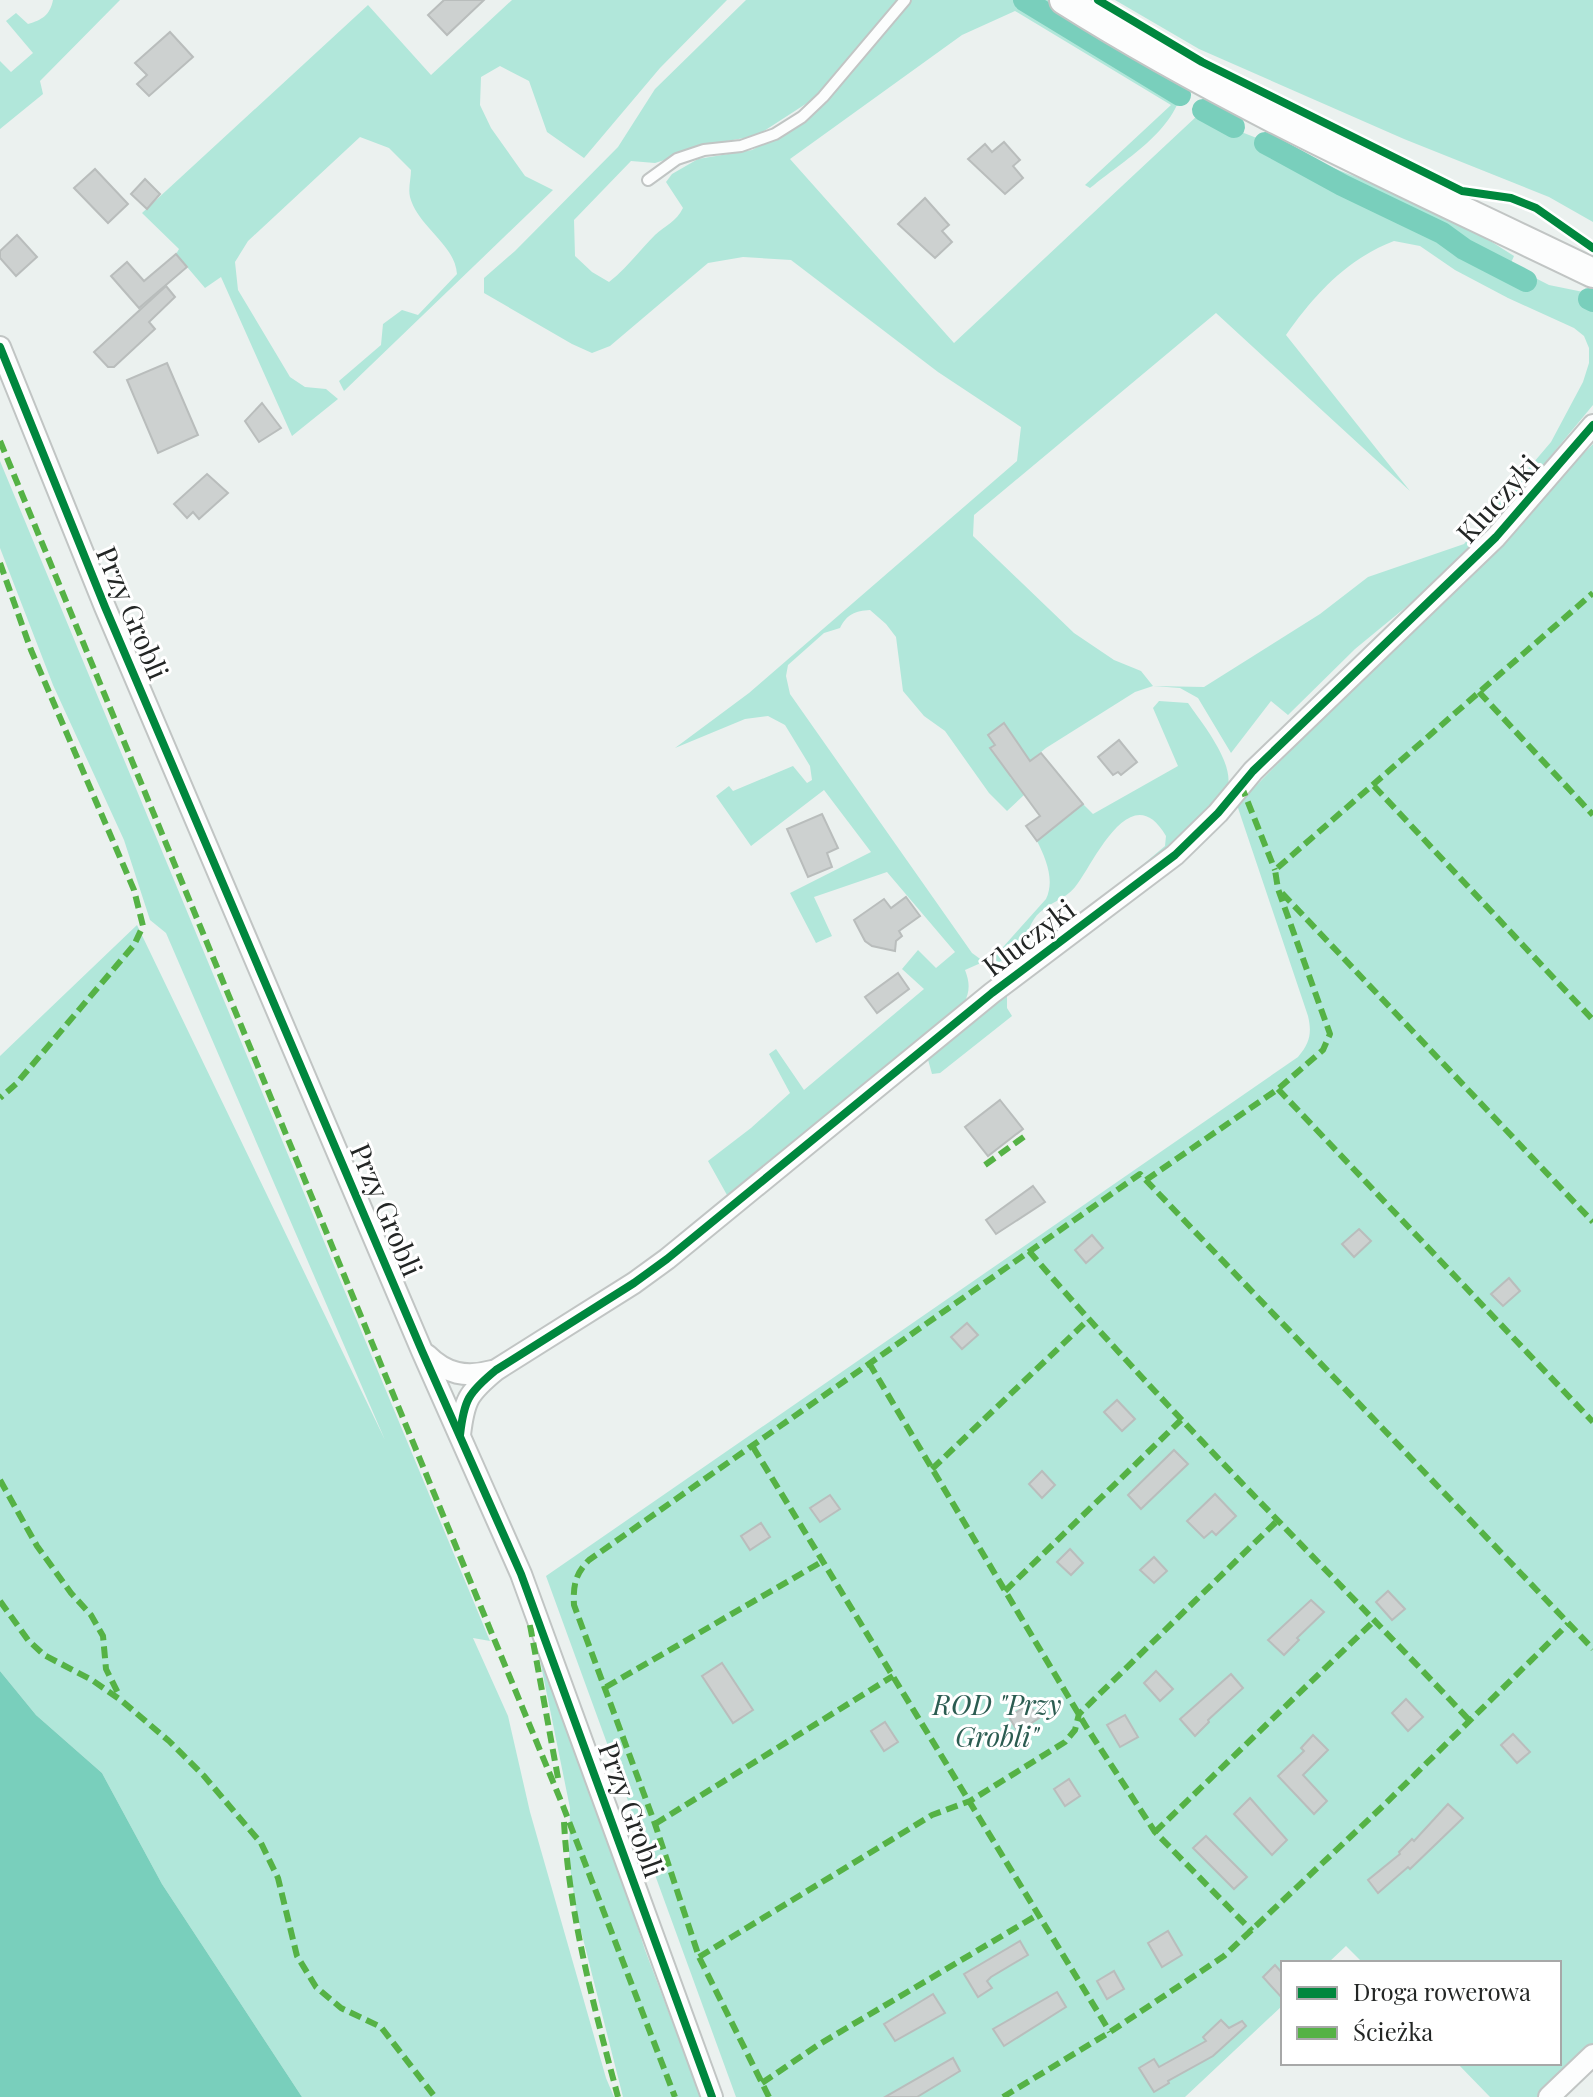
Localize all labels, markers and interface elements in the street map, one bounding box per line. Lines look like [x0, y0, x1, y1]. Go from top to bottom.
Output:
street label: Kluczyki [1447, 446, 1546, 550]
street label: Przy Grobli [89, 540, 178, 685]
street label: Kluczyki [974, 890, 1082, 984]
street label: Przy Grobli [343, 1137, 432, 1282]
park label: ROD "Przy Grobli" [931, 1685, 1062, 1754]
street label: Przy Grobli [591, 1737, 674, 1882]
legend [1281, 1961, 1561, 2065]
text: Droga rowerowa [1353, 1975, 1531, 2007]
text: Ścieżka [1353, 2015, 1433, 2047]

